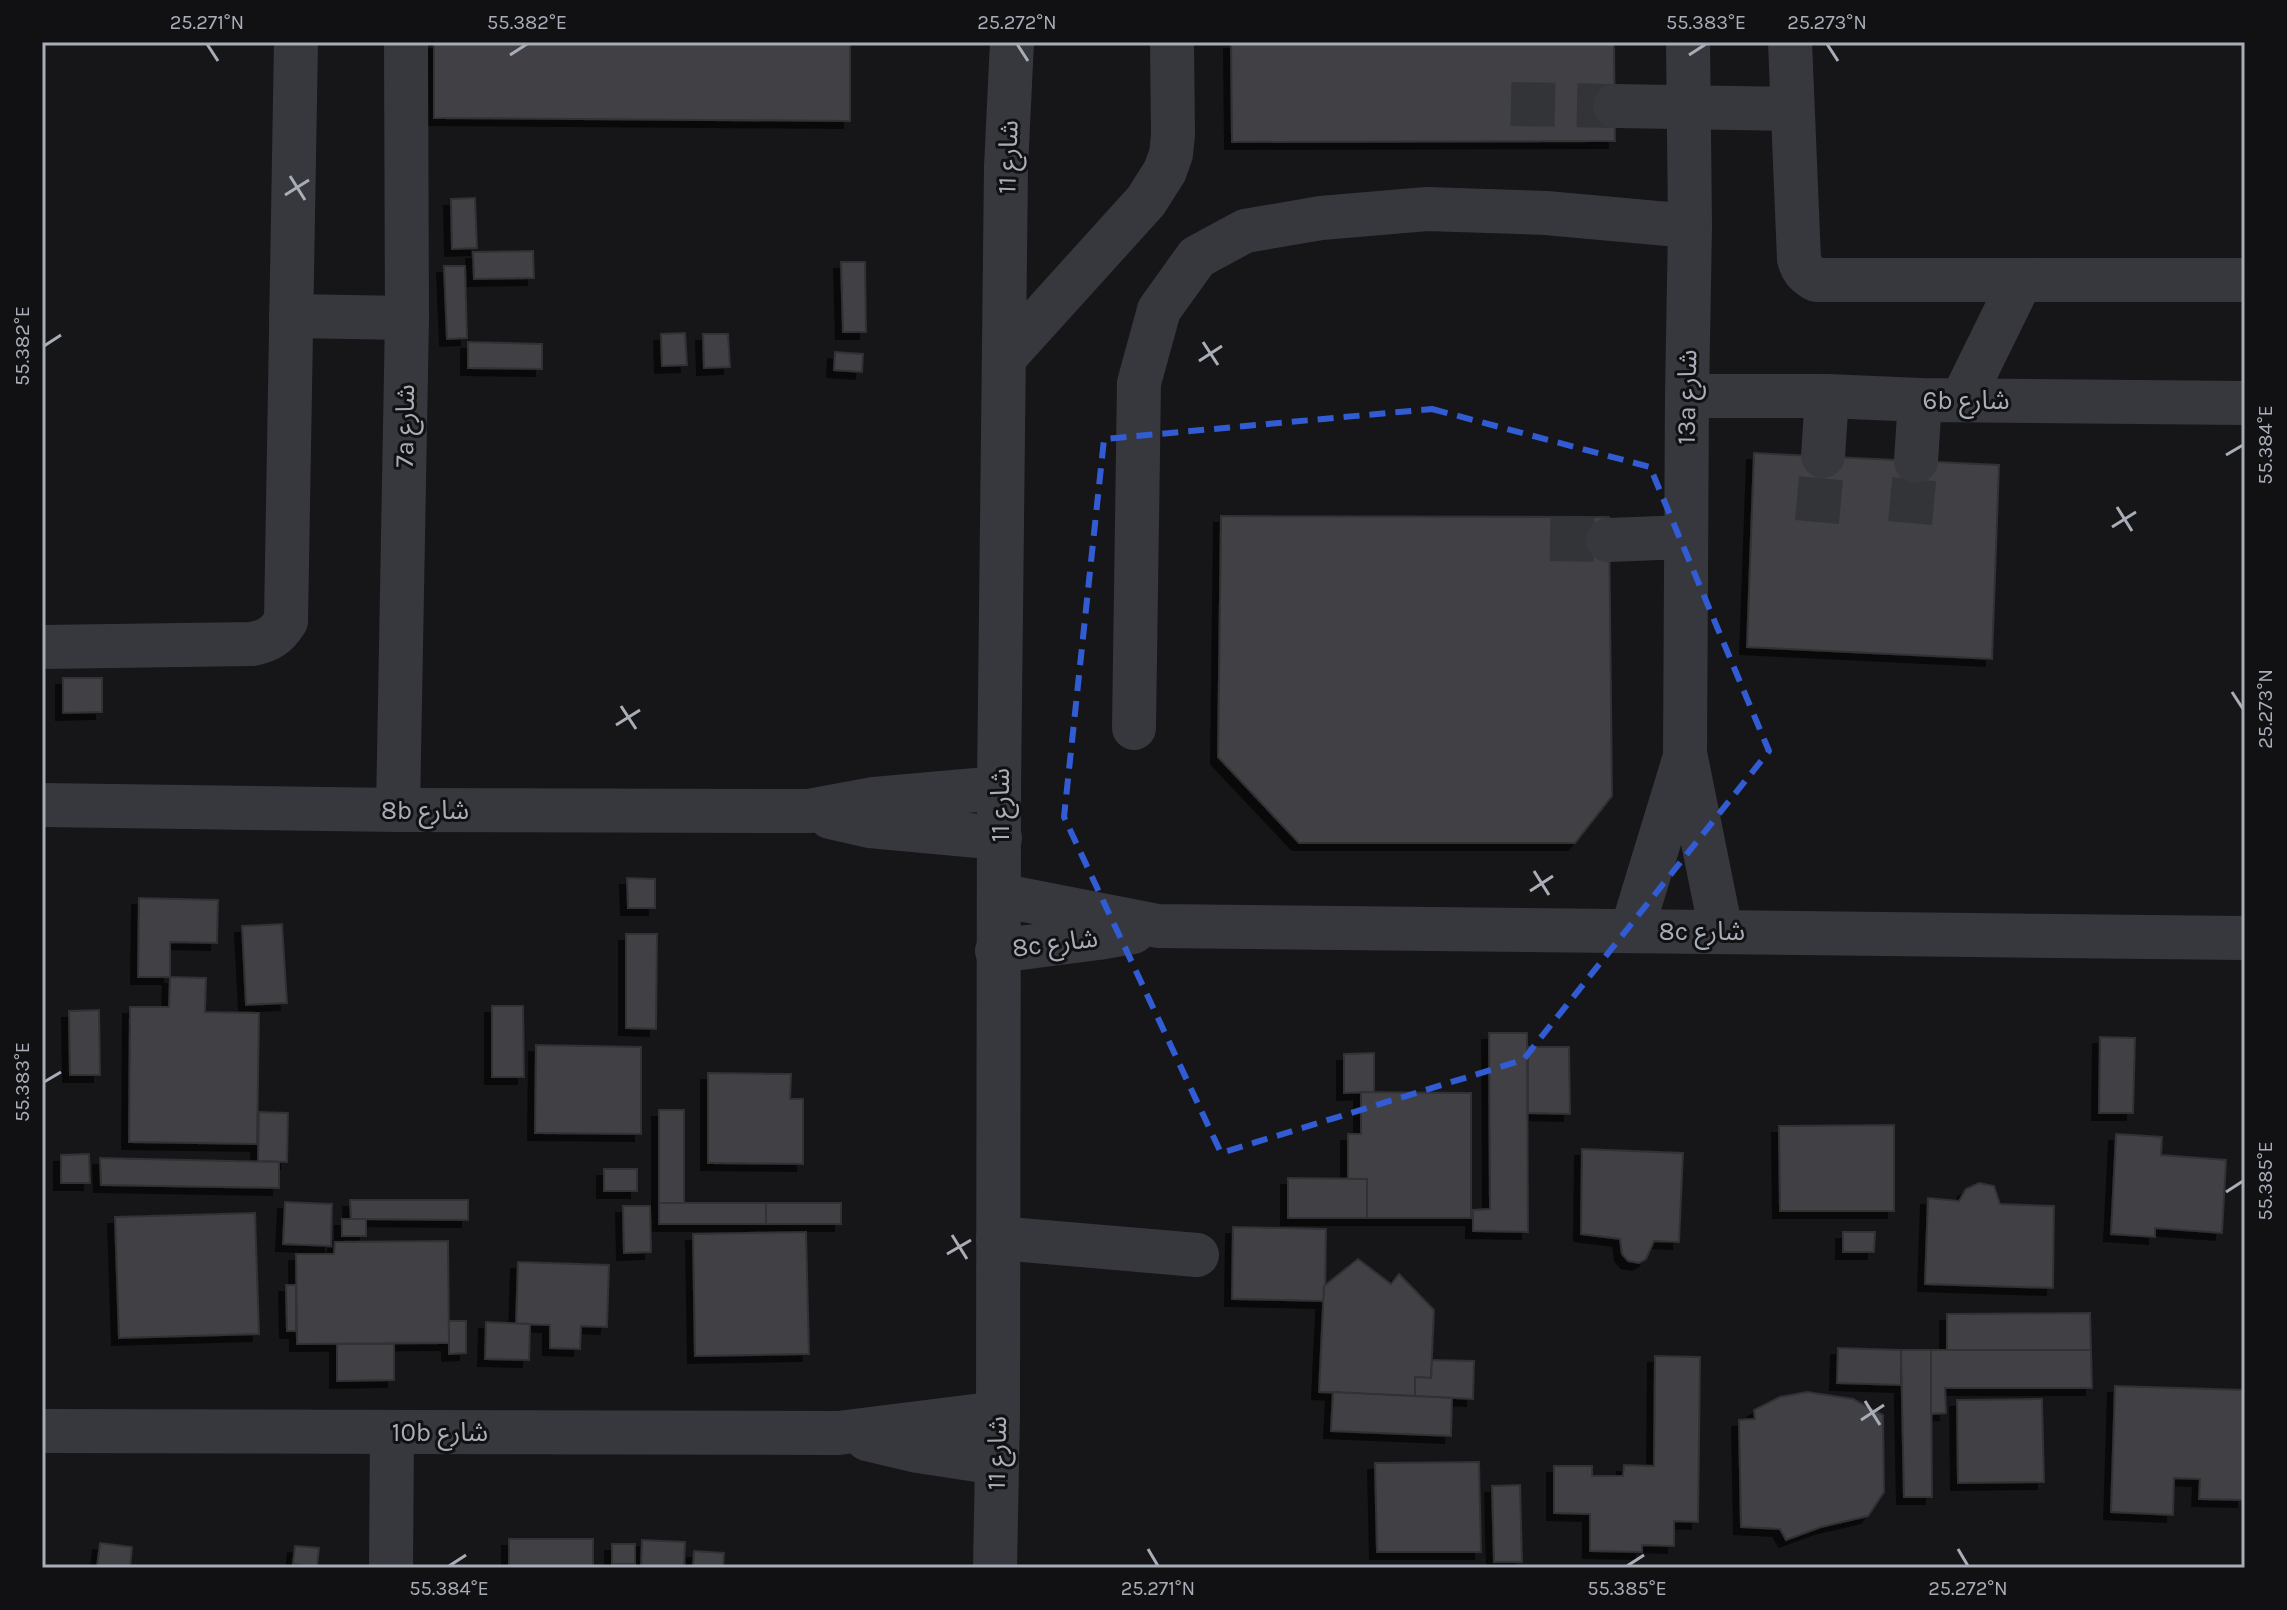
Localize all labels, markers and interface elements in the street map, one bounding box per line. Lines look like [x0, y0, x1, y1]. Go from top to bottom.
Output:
text: 25.271°N [170, 11, 244, 34]
text: 55.382°E [487, 11, 567, 34]
text: 25.272°N [977, 11, 1057, 34]
text: 55.383°E [1666, 11, 1746, 34]
text: 25.273°N [1787, 11, 1867, 34]
street label: شارع 11 [991, 119, 1028, 195]
text: 55.382°E [11, 306, 34, 386]
street label: 13a شارع [1671, 349, 1706, 445]
street label: 7a شارع [389, 384, 424, 468]
street label: 6b شارع [1922, 385, 2010, 419]
text: 55.384°E [2254, 405, 2277, 485]
text: 25.273°N [2254, 669, 2277, 749]
street label: شارع 11 [985, 768, 1019, 842]
street label: 8b شارع [381, 795, 469, 829]
street label: 8c شارع [1659, 916, 1745, 950]
street label: 8c شارع [1010, 922, 1100, 967]
text: 55.383°E [11, 1042, 34, 1122]
text: 55.385°E [2254, 1141, 2277, 1221]
street label: شارع 11 [981, 1416, 1016, 1490]
street label: 10b شارع [392, 1417, 488, 1451]
text: 55.384°E [409, 1577, 489, 1600]
text: 25.271°N [1121, 1577, 1195, 1600]
text: 55.385°E [1587, 1577, 1667, 1600]
text: 25.272°N [1928, 1577, 2008, 1600]

